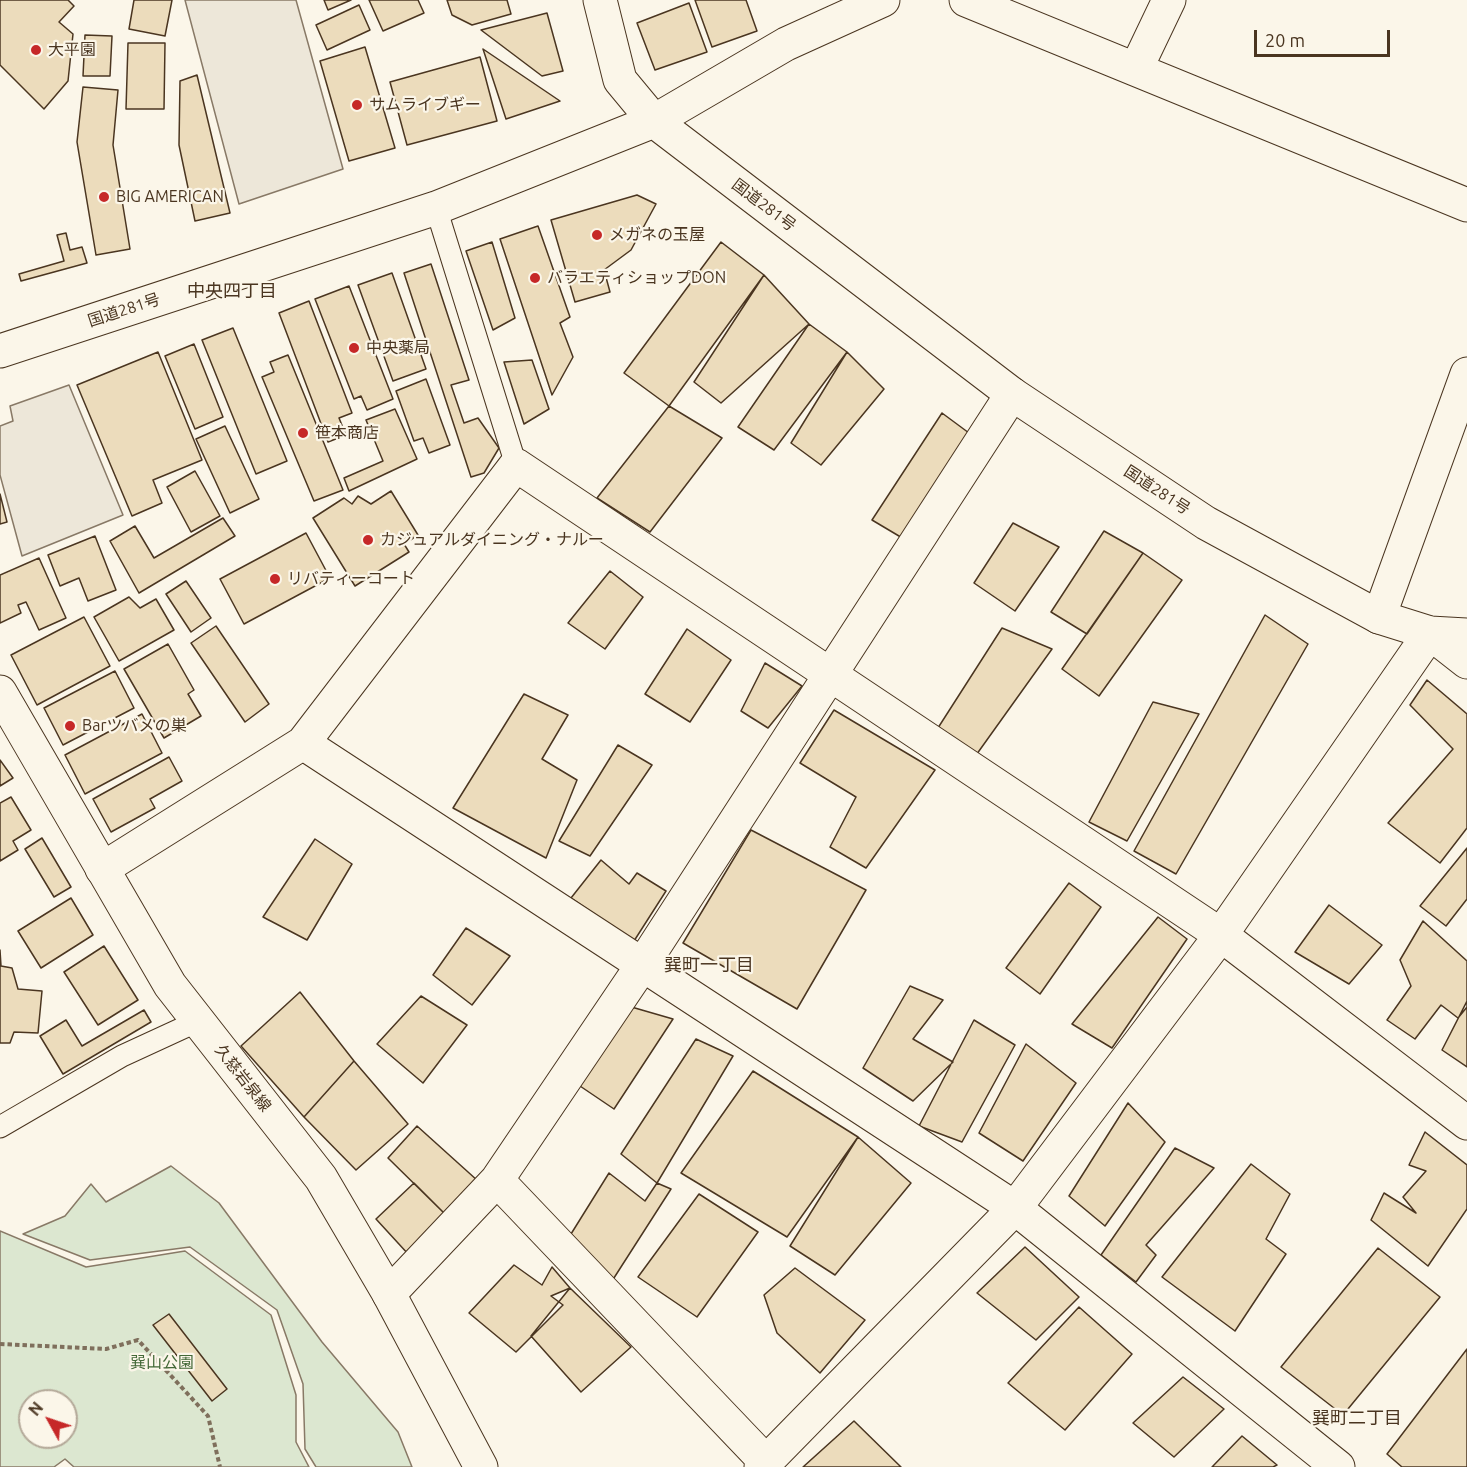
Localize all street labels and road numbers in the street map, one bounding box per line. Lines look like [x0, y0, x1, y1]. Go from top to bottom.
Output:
street label: 国道281号 [728, 175, 800, 235]
street label: 国道281号 [85, 289, 163, 331]
street label: 国道281号 [1120, 462, 1194, 518]
street label: 久慈岩泉線 [211, 1041, 275, 1115]

